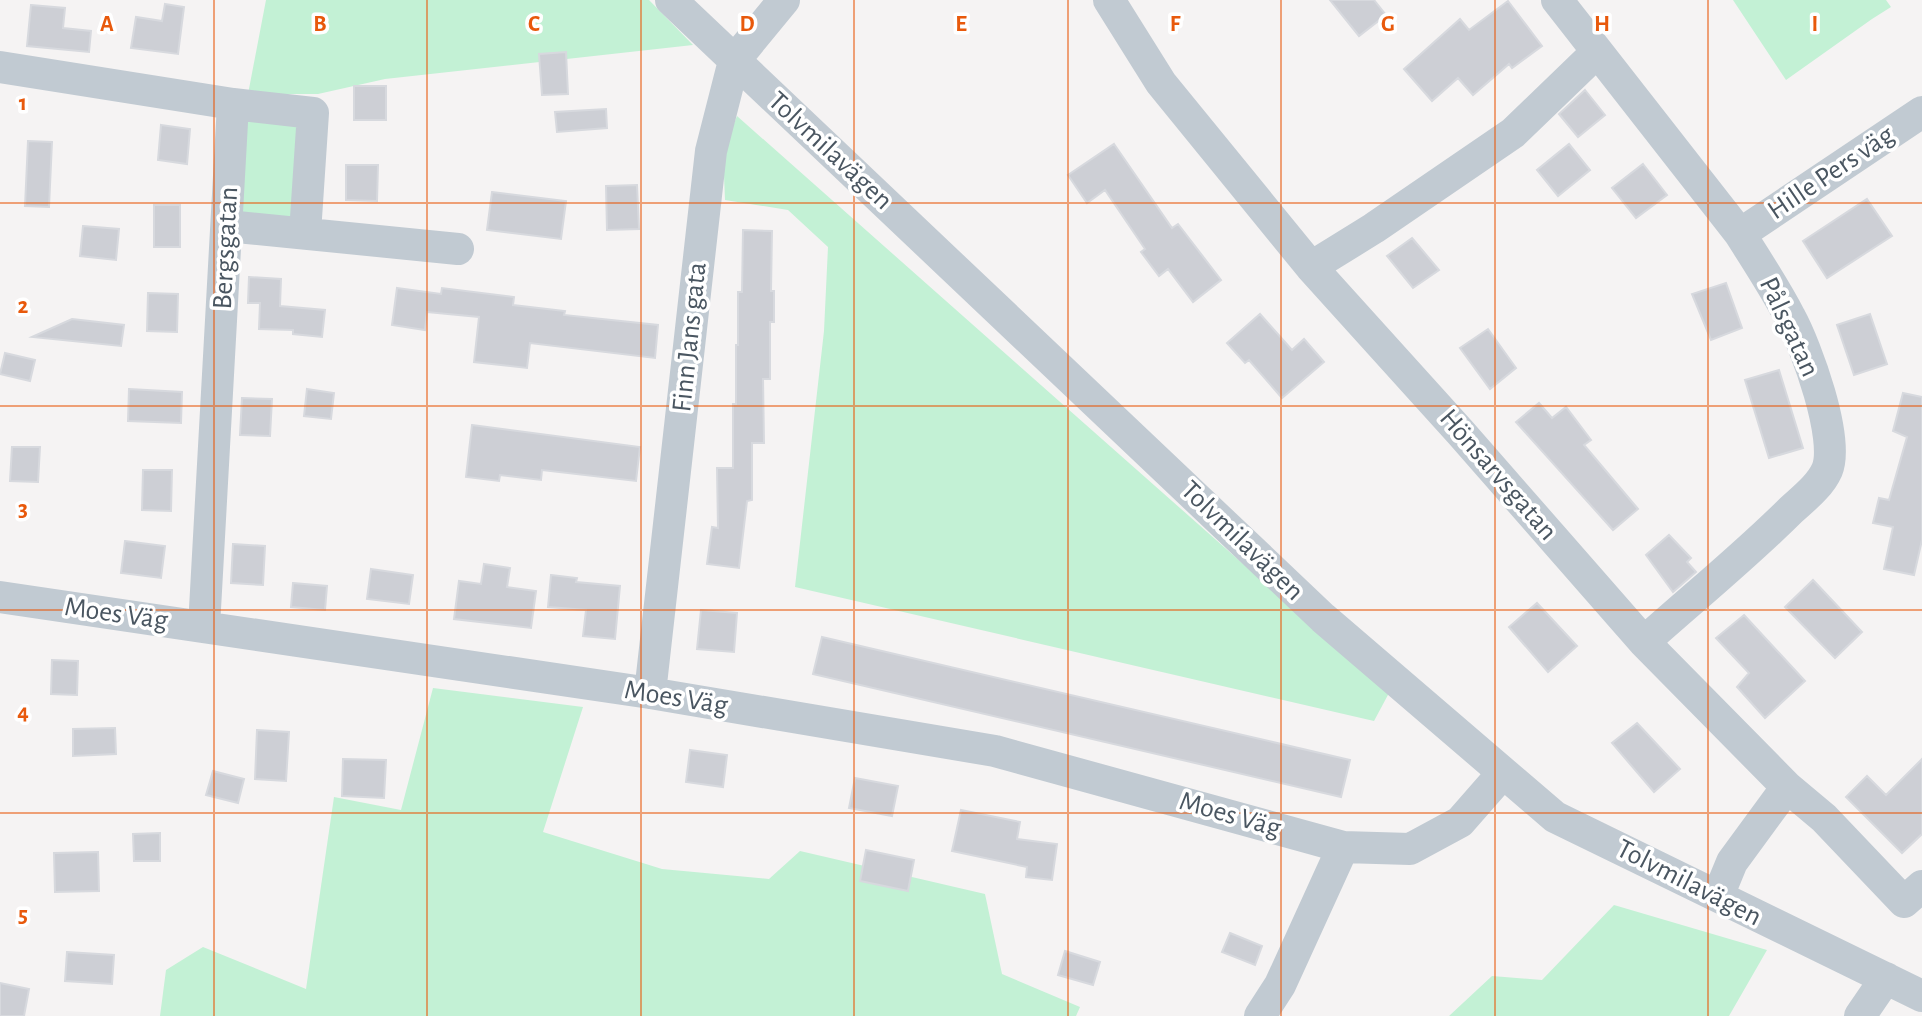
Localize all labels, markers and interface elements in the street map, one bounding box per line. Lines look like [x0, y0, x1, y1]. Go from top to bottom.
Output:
text: A [100, 13, 114, 36]
text: B [313, 13, 327, 36]
text: C [528, 13, 540, 36]
text: D [739, 13, 755, 36]
text: E [955, 13, 967, 36]
text: F [1170, 13, 1181, 36]
text: G [1381, 13, 1395, 36]
text: H [1594, 13, 1610, 36]
text: I [1812, 13, 1818, 36]
street label: Tolvmilavägen [763, 87, 897, 215]
text: 1 [19, 92, 27, 115]
street label: Hille Pers väg [1763, 120, 1899, 225]
street label: Bergsgatan [209, 186, 243, 310]
street label: Finn Jans gata [668, 261, 712, 413]
street label: Pålsgatan [1754, 273, 1824, 381]
text: 2 [18, 295, 29, 318]
street label: Hönsarvsgatan [1434, 404, 1562, 546]
street label: Tolvmilavägen [1175, 476, 1309, 606]
text: 3 [18, 498, 28, 521]
street label: Moes Väg [63, 593, 170, 635]
street label: Moes Väg [622, 676, 730, 720]
text: 4 [17, 701, 29, 724]
street label: Moes Väg [1176, 787, 1284, 843]
street label: Tolvmilavägen [1612, 835, 1766, 931]
text: 5 [18, 904, 28, 927]

